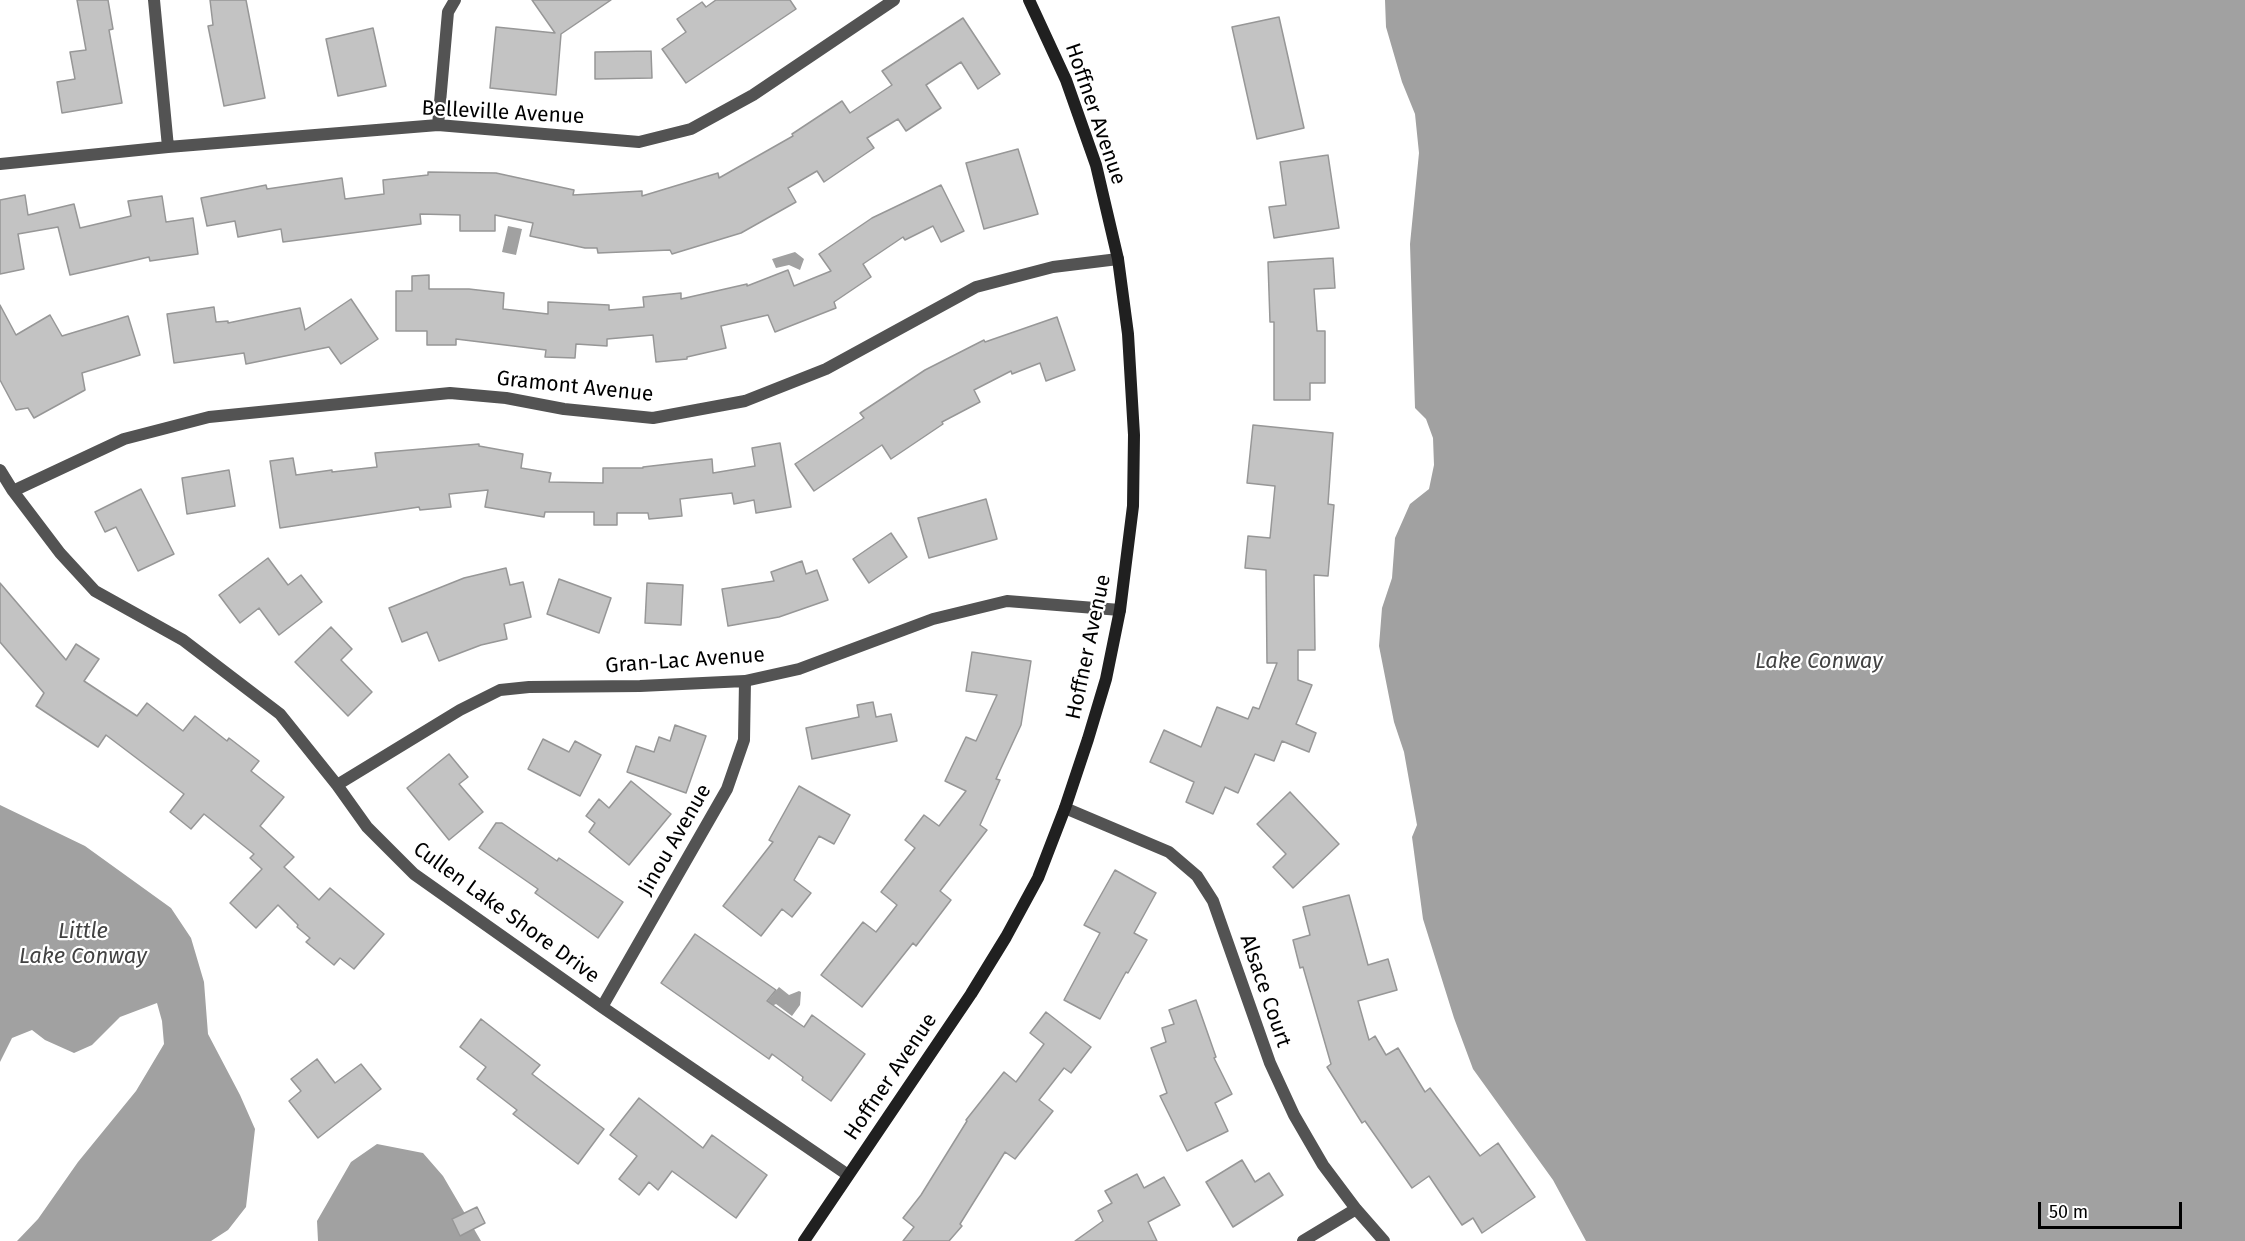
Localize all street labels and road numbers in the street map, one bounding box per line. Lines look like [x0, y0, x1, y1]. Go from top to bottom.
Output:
street label: Hoffner Avenue [1059, 40, 1131, 188]
street label: Belleville Avenue [421, 96, 585, 130]
street label: Gramont Avenue [495, 366, 655, 408]
street label: Hoffner Avenue [1061, 572, 1117, 722]
street label: Gran-Lac Avenue [604, 643, 766, 679]
street label: Jinou Avenue [633, 780, 717, 900]
street label: Cullen Lake Shore Drive [408, 837, 604, 989]
street label: Alsace Court [1234, 931, 1296, 1051]
street label: Hoffner Avenue [839, 1009, 943, 1145]

